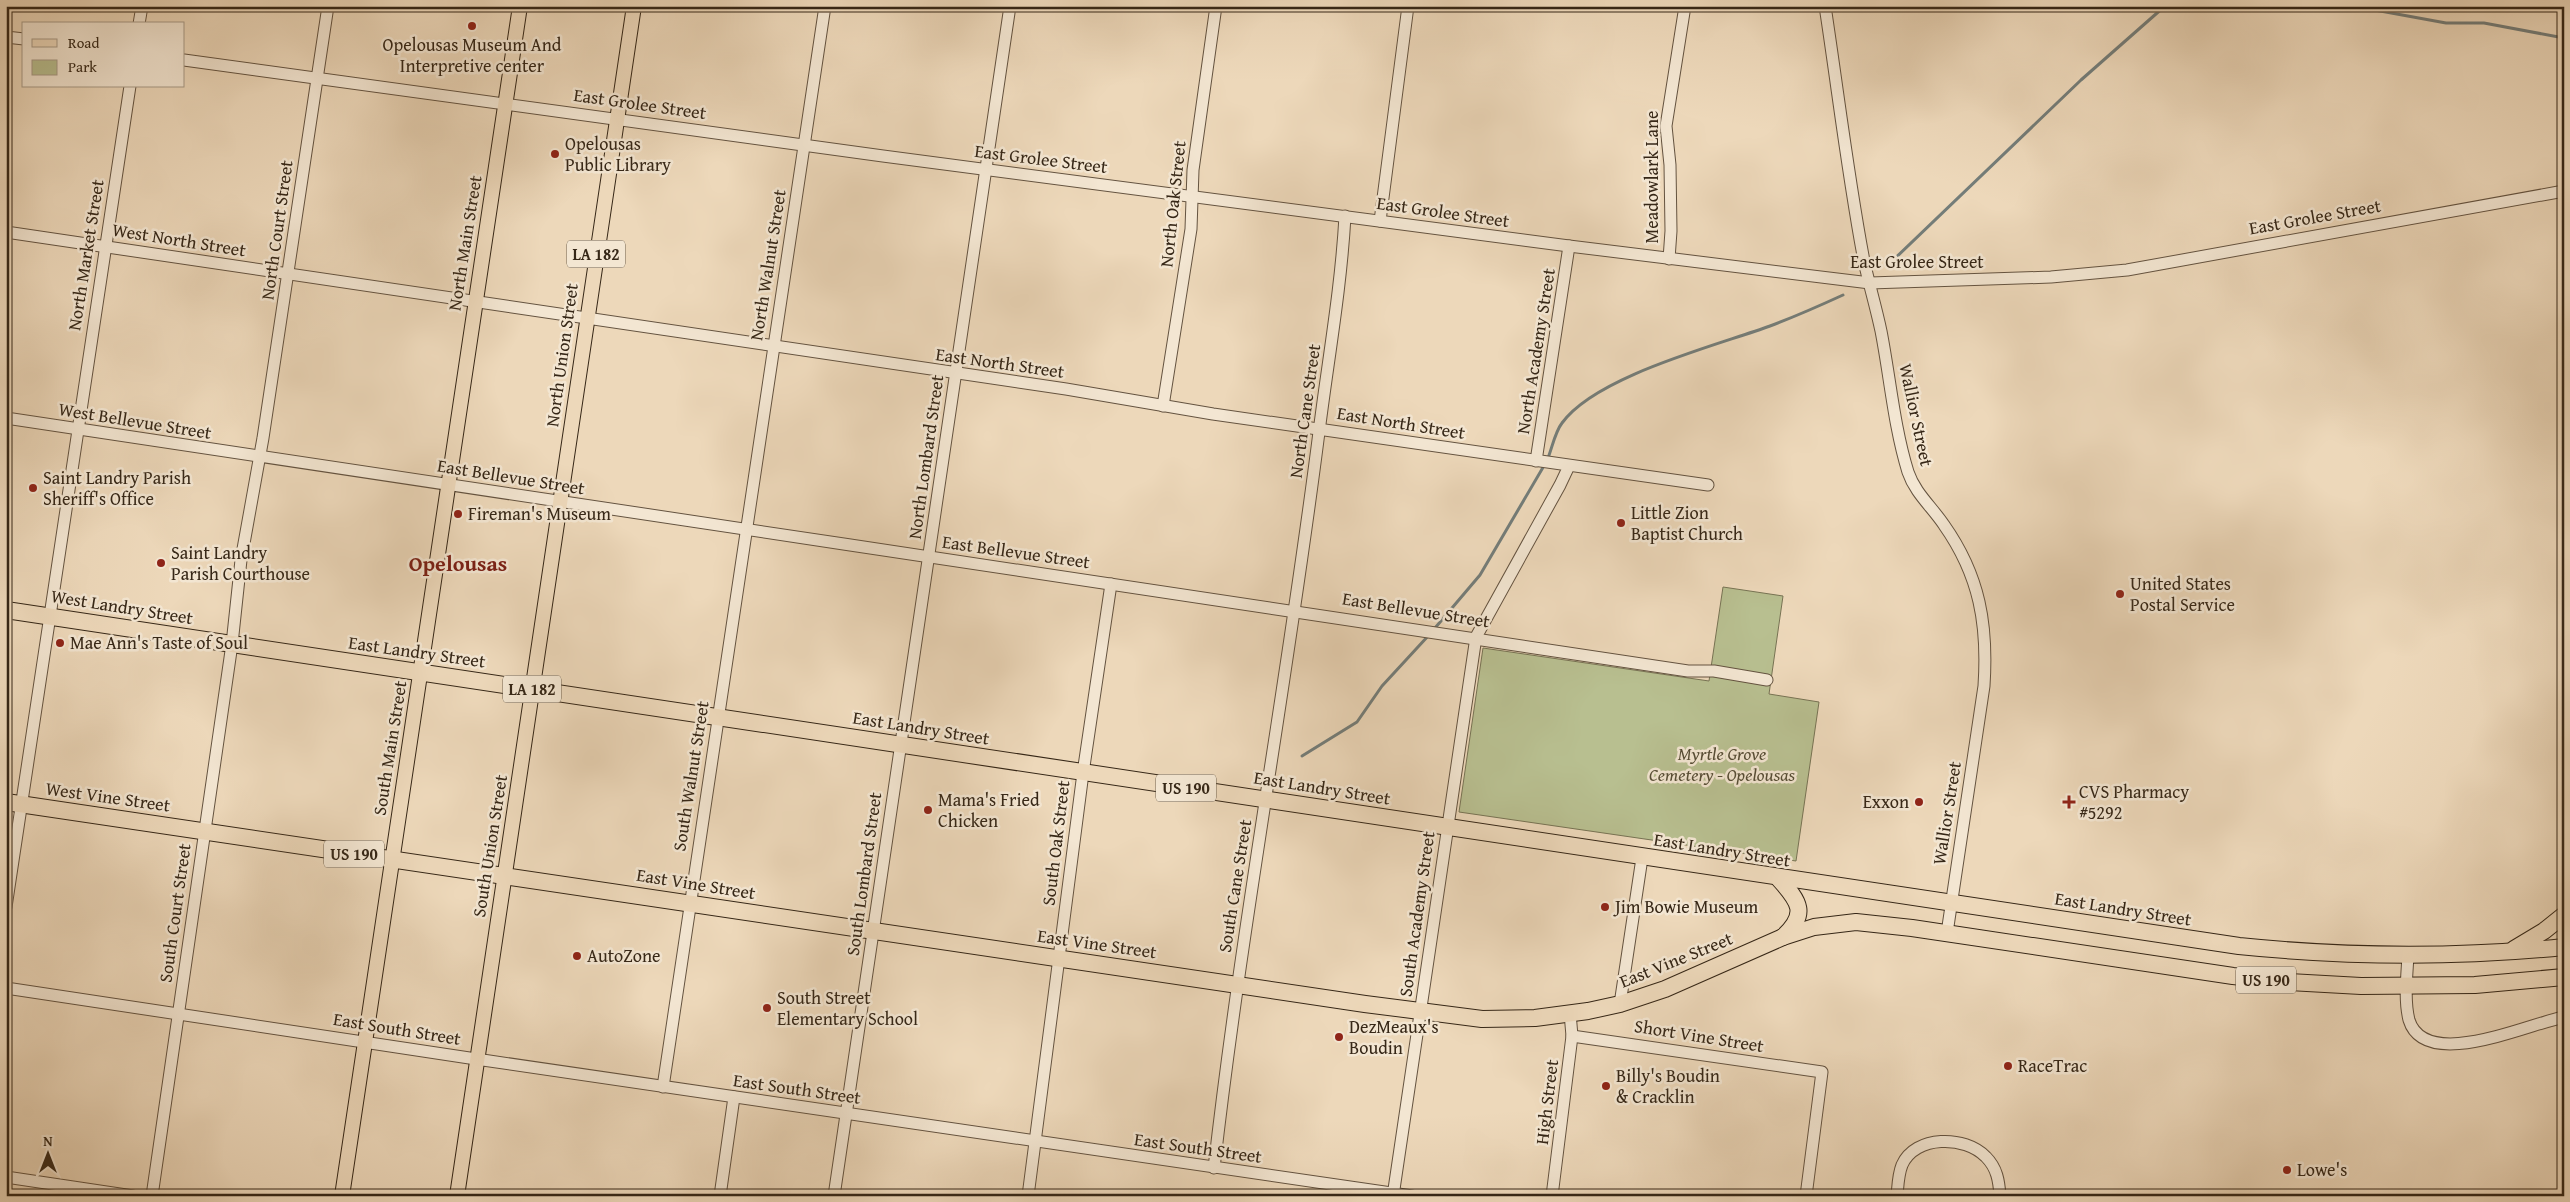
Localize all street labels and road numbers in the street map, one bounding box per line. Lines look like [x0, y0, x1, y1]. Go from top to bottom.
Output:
street label: East Grolee Street [572, 81, 709, 126]
street label: Meadowlark Lane [1638, 111, 1665, 243]
street label: East Grolee Street [973, 137, 1110, 180]
street label: North Oak Street [1152, 139, 1193, 268]
street label: North Court Street [253, 158, 300, 302]
street label: North Main Street [440, 173, 489, 313]
street label: North Market Street [60, 177, 111, 332]
street label: North Walnut Street [742, 187, 793, 342]
street label: East Grolee Street [1375, 189, 1512, 234]
street label: East Grolee Street [2247, 192, 2384, 241]
street label: West North Street [110, 216, 248, 263]
road number: LA 182 [567, 240, 625, 268]
street label: East Grolee Street [1850, 248, 1984, 275]
street label: North Academy Street [1509, 265, 1562, 436]
street label: North Union Street [538, 281, 585, 428]
street label: East North Street [934, 340, 1067, 385]
street label: North Cane Street [1282, 341, 1327, 480]
street label: Wallior Street [1892, 361, 1941, 469]
street label: North Lombard Street [901, 372, 950, 541]
street label: West Bellevue Street [57, 395, 214, 446]
street label: East North Street [1335, 399, 1468, 446]
street label: East Bellevue Street [435, 452, 587, 502]
street label: East Bellevue Street [940, 528, 1092, 575]
street label: West Landry Street [49, 582, 196, 631]
street label: East Bellevue Street [1340, 585, 1492, 635]
street label: East Landry Street [347, 629, 488, 675]
road number: LA 182 [503, 676, 561, 702]
street label: South Main Street [366, 678, 414, 817]
street label: South Walnut Street [665, 698, 716, 853]
street label: East Landry Street [851, 703, 992, 752]
street label: Wallior Street [1925, 759, 1968, 867]
street label: East Landry Street [1252, 763, 1393, 812]
street label: South Union Street [465, 772, 514, 919]
street label: West Vine Street [44, 774, 173, 819]
road number: US 190 [1156, 774, 1216, 801]
street label: South Oak Street [1034, 778, 1077, 907]
street label: South Lombard Street [839, 790, 888, 957]
street label: South Cane Street [1211, 817, 1258, 954]
street label: East Landry Street [1652, 825, 1793, 874]
street label: South Academy Street [1392, 829, 1442, 998]
street label: South Court Street [151, 841, 198, 984]
road number: US 190 [324, 841, 384, 868]
street label: East Vine Street [635, 861, 758, 906]
street label: East Landry Street [2053, 884, 2194, 933]
street label: East Vine Street [1036, 922, 1159, 965]
street label: East Vine Street [1615, 924, 1737, 995]
road number: US 190 [2236, 966, 2296, 994]
street label: East South Street [331, 1005, 463, 1052]
street label: Short Vine Street [1632, 1012, 1766, 1059]
street label: High Street [1528, 1057, 1565, 1146]
street label: East South Street [731, 1066, 863, 1111]
street label: East South Street [1132, 1125, 1264, 1170]

